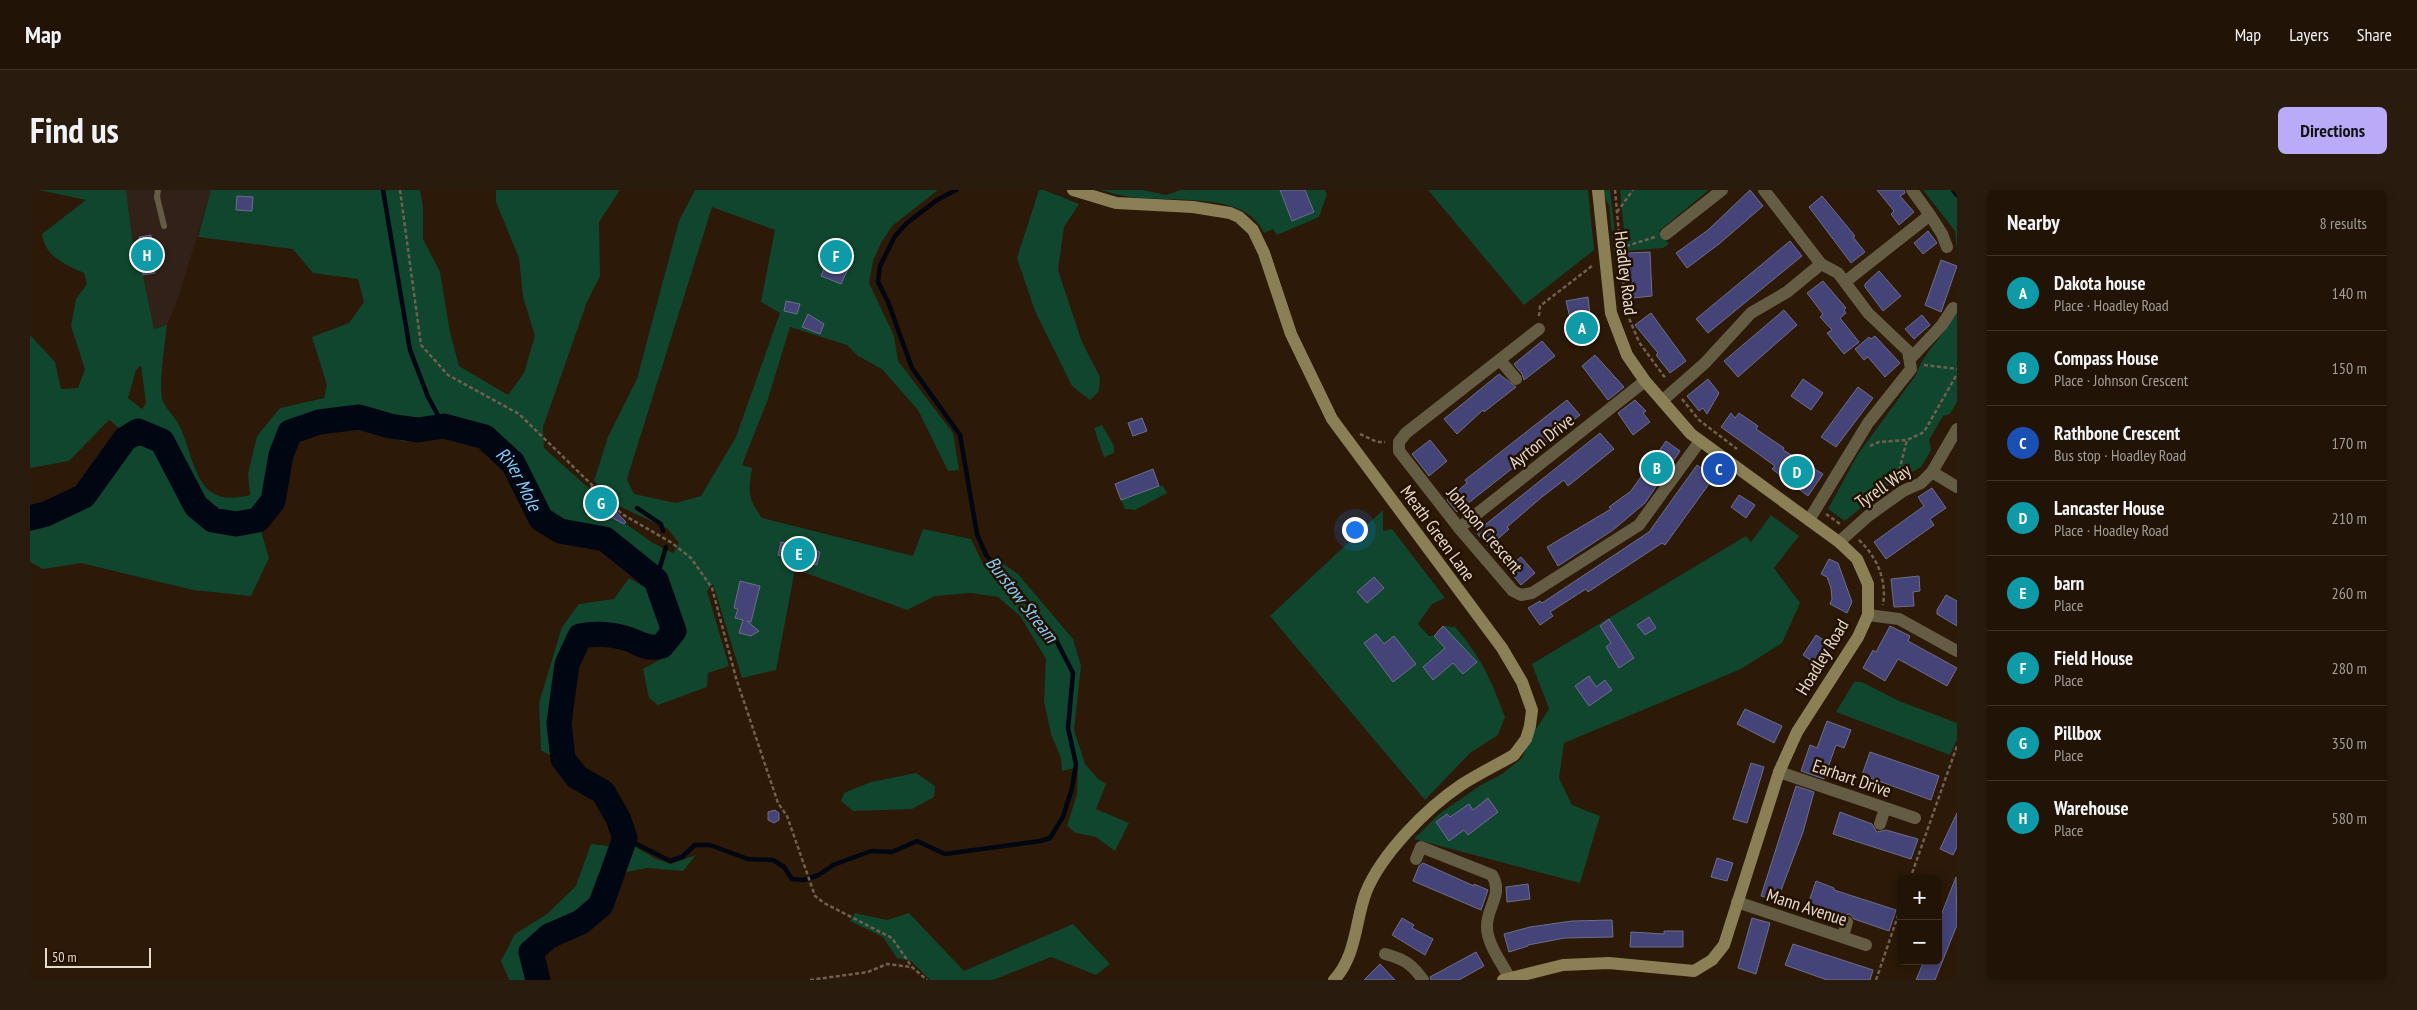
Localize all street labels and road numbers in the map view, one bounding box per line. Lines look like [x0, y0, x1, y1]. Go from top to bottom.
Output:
street label: Hoadley Road [1609, 230, 1643, 316]
street label: Ayrton Drive [1504, 408, 1578, 474]
street label: Tyrell Way [1851, 458, 1915, 513]
street label: Meath Green Lane [1396, 481, 1480, 585]
street label: Johnson Crescent [1441, 481, 1528, 578]
street label: Hoadley Road [1790, 615, 1854, 699]
street label: Earhart Drive [1810, 754, 1894, 802]
street label: Mann Avenue [1764, 883, 1850, 931]

